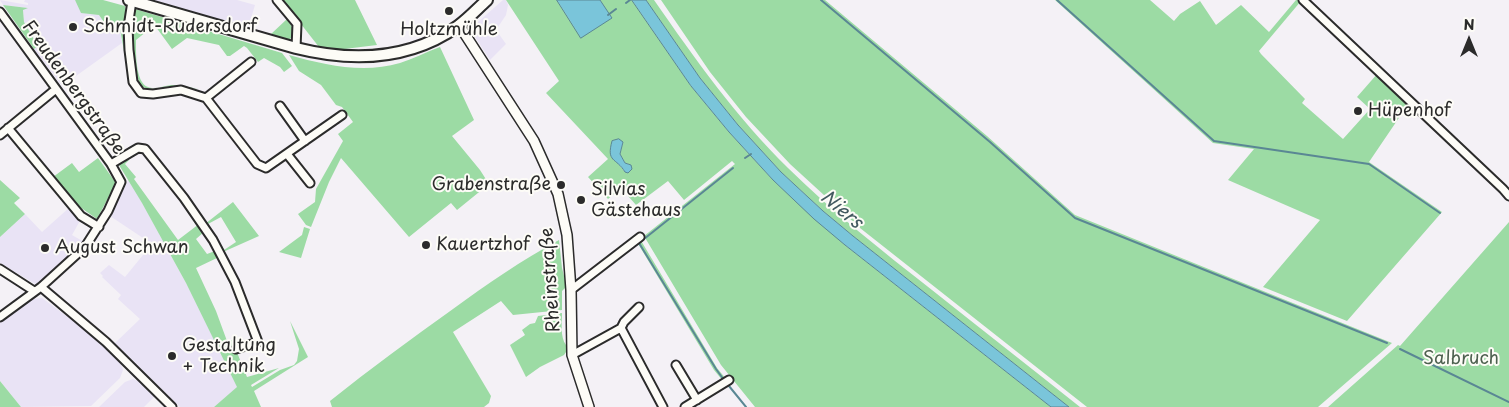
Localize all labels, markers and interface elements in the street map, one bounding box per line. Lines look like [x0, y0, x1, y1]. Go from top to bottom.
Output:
marker: Holtzmühle [443, 5, 455, 17]
text: N [1463, 14, 1475, 35]
north arrow [1444, 15, 1494, 65]
place label: Schmidt-Rudersdorf [83, 16, 257, 38]
street label: Freudenbergstraße [17, 17, 129, 159]
place label: Holtzmühle [400, 19, 498, 41]
marker: Schmidt-Rudersdorf [67, 21, 79, 33]
place label: Hüpenhof [1368, 100, 1451, 122]
marker: Hüpenhof [1352, 105, 1364, 117]
place label: Grabenstraße [431, 174, 551, 196]
marker: Grabenstraße [555, 179, 567, 191]
place label: Silvias Gästehaus [591, 179, 681, 222]
water label: Niers [816, 186, 866, 234]
marker: Silvias Gästehaus [575, 194, 587, 206]
street label: Rheinstraße [537, 227, 565, 333]
place label: Kauertzhof [436, 234, 530, 256]
place label: August Schwan [55, 237, 189, 259]
marker: Kauertzhof [420, 239, 432, 251]
marker: August Schwan [39, 242, 51, 254]
place label: Gestaltung + Technik [182, 335, 276, 378]
park label: Salbruch [1423, 348, 1499, 370]
marker: Gestaltung + Technik [166, 350, 178, 362]

